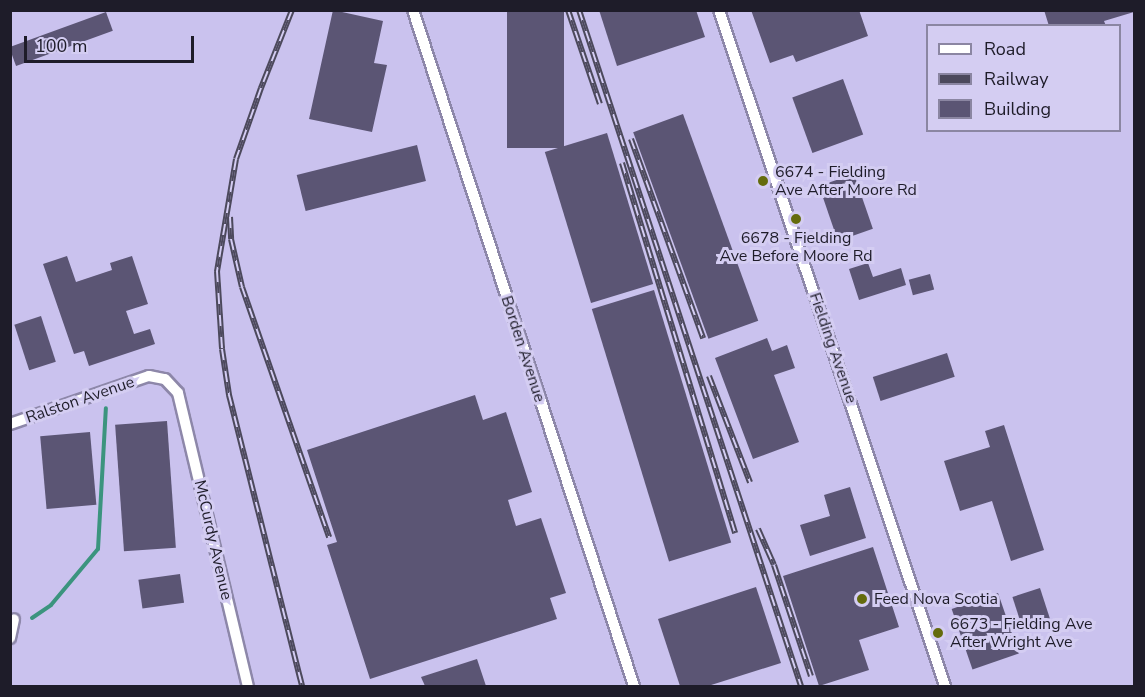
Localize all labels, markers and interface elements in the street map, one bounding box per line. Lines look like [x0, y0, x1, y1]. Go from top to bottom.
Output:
scale bar [27, 24, 196, 62]
legend [926, 24, 1121, 132]
text: 100 m [35, 34, 87, 58]
text: Road [984, 37, 1026, 61]
text: Railway [984, 67, 1049, 91]
text: Building [984, 97, 1051, 121]
place label: 6674 - Fielding Ave After Moore Rd [775, 162, 917, 200]
marker: 6674 - Fielding Ave After Moore Rd [756, 174, 770, 188]
marker: 6678 - Fielding Ave Before Moore Rd [789, 212, 803, 226]
place label: 6678 - Fielding Ave Before Moore Rd [719, 228, 873, 266]
street label: Fielding Avenue [805, 290, 861, 406]
street label: Borden Avenue [497, 293, 549, 405]
street label: Ralston Avenue [23, 372, 137, 428]
street label: McCurdy Avenue [190, 478, 236, 602]
place label: Feed Nova Scotia [874, 589, 998, 609]
marker: Feed Nova Scotia [855, 592, 869, 606]
place label: 6673 - Fielding Ave After Wright Ave [950, 614, 1093, 652]
marker: 6673 - Fielding Ave After Wright Ave [931, 626, 945, 640]

